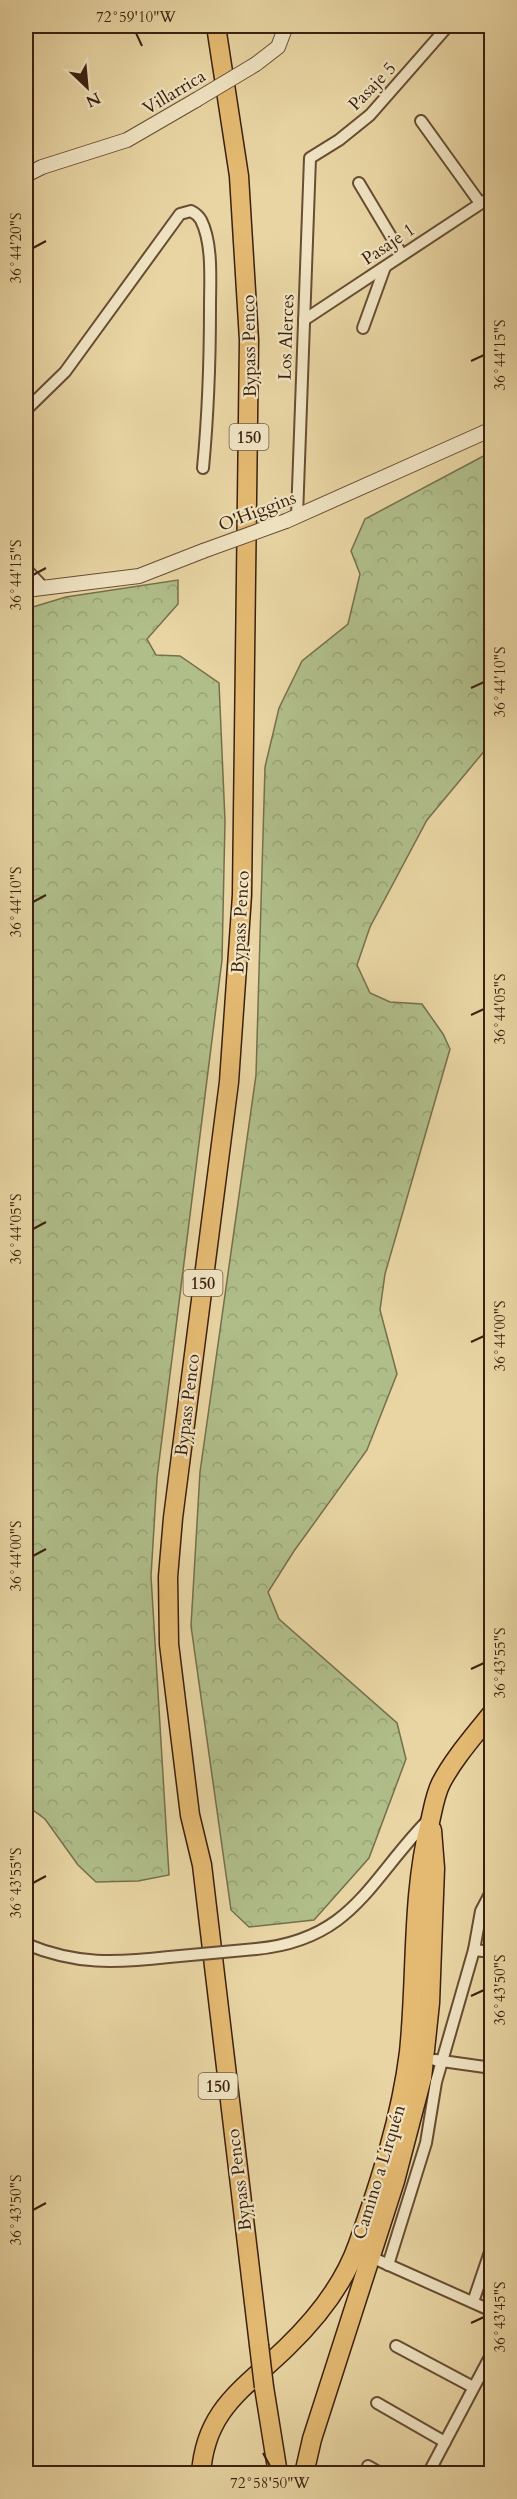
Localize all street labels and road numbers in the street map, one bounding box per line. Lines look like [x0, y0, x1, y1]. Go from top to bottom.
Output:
street label: Pasaje 5 [343, 56, 402, 116]
street label: Villarrica [138, 64, 211, 121]
street label: Pasaje 1 [357, 217, 420, 271]
street label: Bypass Penco [236, 294, 263, 398]
street label: Los Alerces [273, 294, 300, 380]
road number: 150 [230, 424, 268, 450]
street label: O'Higgins [215, 485, 300, 538]
street label: Bypass Penco [225, 870, 256, 974]
road number: 150 [184, 1270, 222, 1296]
street label: Bypass Penco [169, 1352, 206, 1458]
road number: 150 [198, 2073, 238, 2099]
street label: Camino a Lirquén [347, 2101, 412, 2243]
street label: Bypass Penco [221, 2127, 258, 2233]

